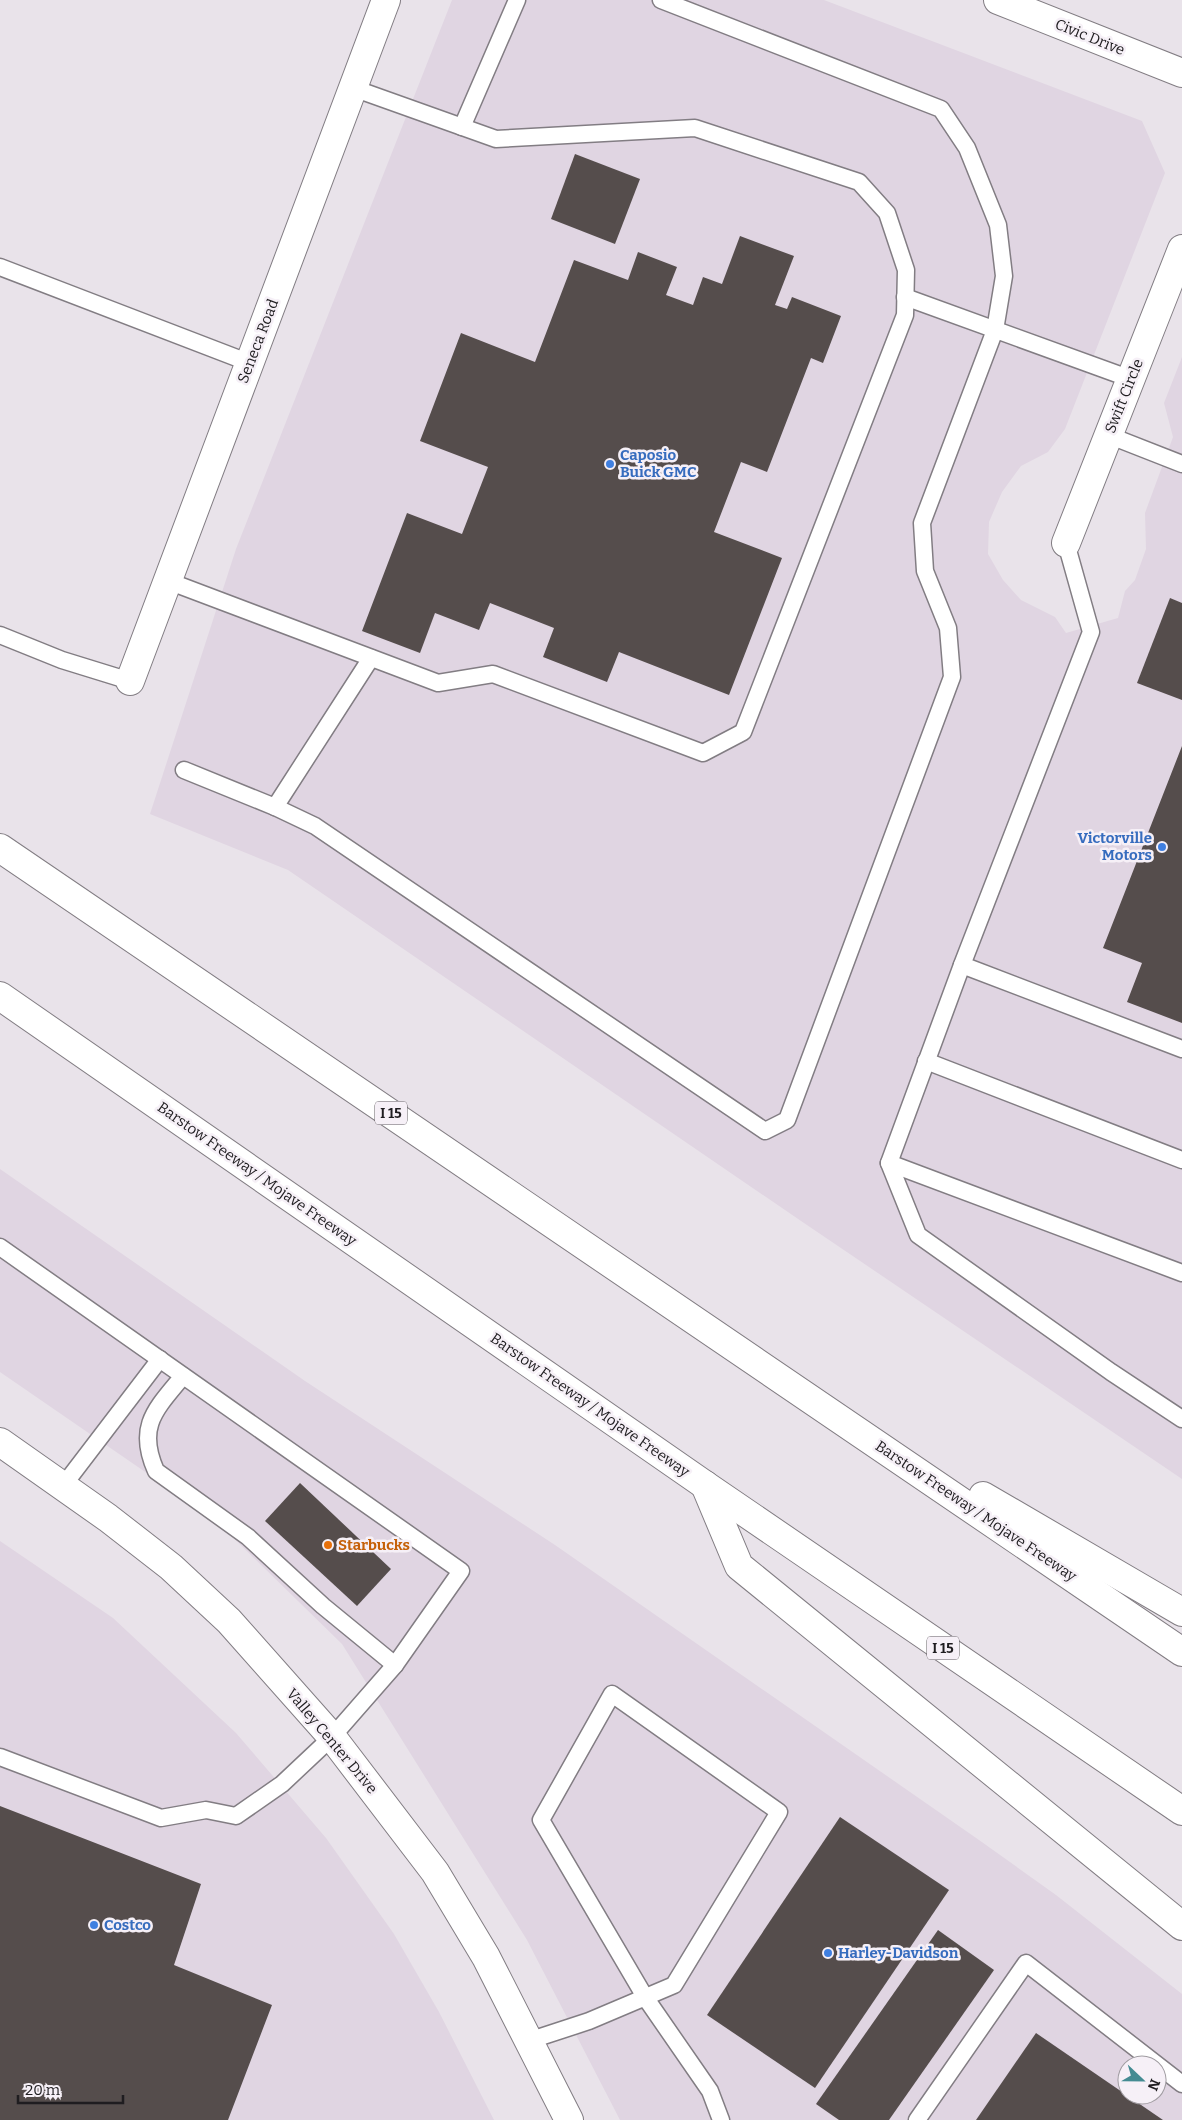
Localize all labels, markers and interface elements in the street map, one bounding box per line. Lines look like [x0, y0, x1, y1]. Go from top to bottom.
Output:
street label: Civic Drive [1053, 15, 1127, 59]
street label: Seneca Road [234, 296, 282, 386]
street label: Swift Circle [1101, 356, 1147, 436]
place label: Caposio Buick GMC [620, 446, 696, 481]
marker: Caposio Buick GMC [604, 458, 616, 470]
place label: Victorville Motors [1078, 829, 1152, 864]
marker: Victorville Motors [1156, 841, 1168, 853]
street label: Barstow Freeway / Mojave Freeway [154, 1098, 360, 1250]
road number: I 15 [375, 1102, 407, 1124]
street label: Barstow Freeway / Mojave Freeway [487, 1329, 693, 1481]
street label: Barstow Freeway / Mojave Freeway [872, 1437, 1080, 1585]
place label: Starbucks [338, 1536, 410, 1554]
marker: Starbucks [322, 1539, 334, 1551]
road number: I 15 [927, 1636, 959, 1660]
street label: Valley Center Drive [283, 1685, 381, 1797]
place label: Costco [104, 1916, 151, 1934]
marker: Costco [88, 1919, 100, 1931]
place label: Harley-Davidson [838, 1944, 959, 1962]
marker: Harley-Davidson [822, 1947, 834, 1959]
north arrow [1117, 2055, 1167, 2105]
scale bar [18, 2072, 122, 2104]
text: N [1144, 2076, 1163, 2093]
text: 20 m [25, 2081, 61, 2099]

